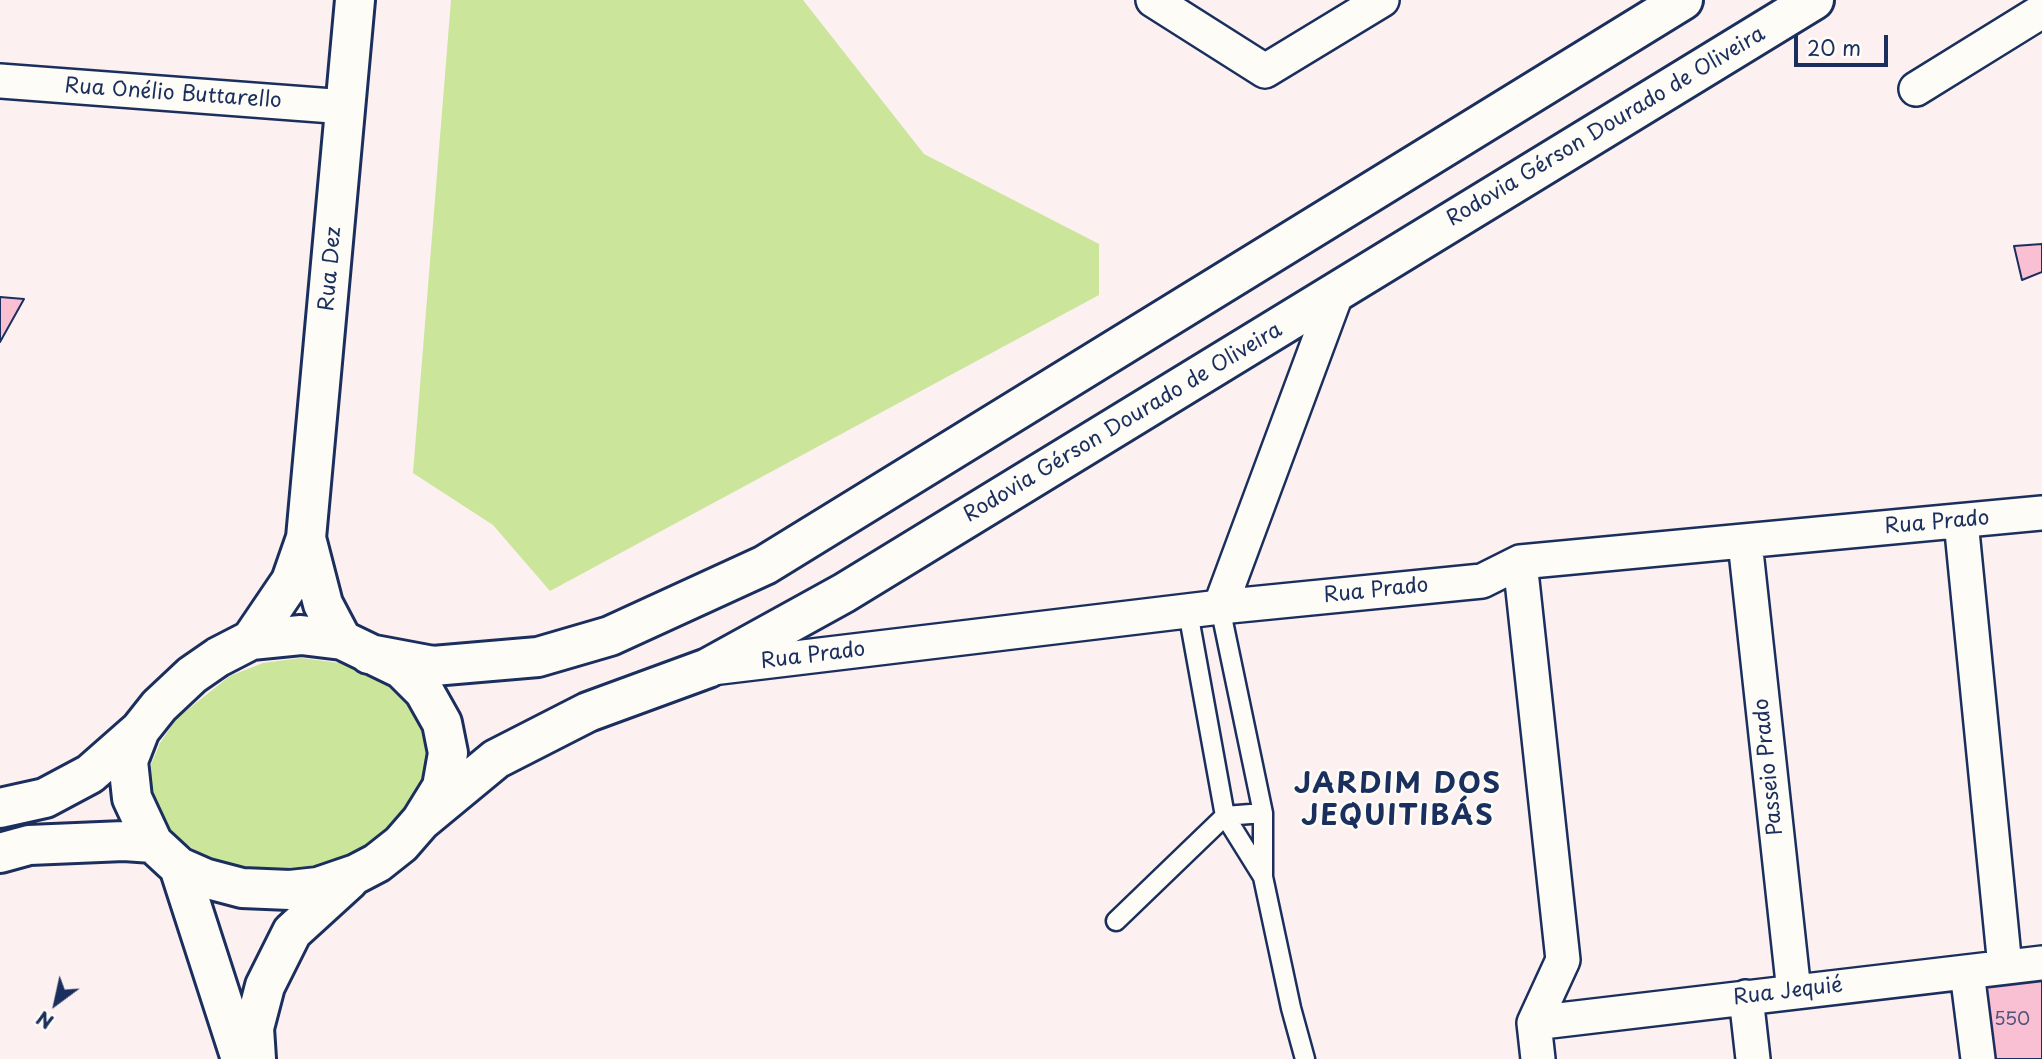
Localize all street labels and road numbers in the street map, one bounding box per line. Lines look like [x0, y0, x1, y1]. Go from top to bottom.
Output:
street label: Rodovia Gérson Dourado de Oliveira [1442, 22, 1770, 232]
street label: Rua Onélio Buttarello [64, 74, 282, 114]
street label: Rua Dez [315, 226, 347, 312]
street label: Rodovia Gérson Dourado de Oliveira [959, 318, 1287, 528]
street label: Rua Prado [1884, 506, 1990, 540]
street label: Rua Prado [1322, 573, 1430, 609]
street label: Rua Prado [759, 637, 867, 675]
street label: Passeio Prado [1749, 697, 1789, 837]
street label: Rua Jequié [1732, 973, 1844, 1011]

